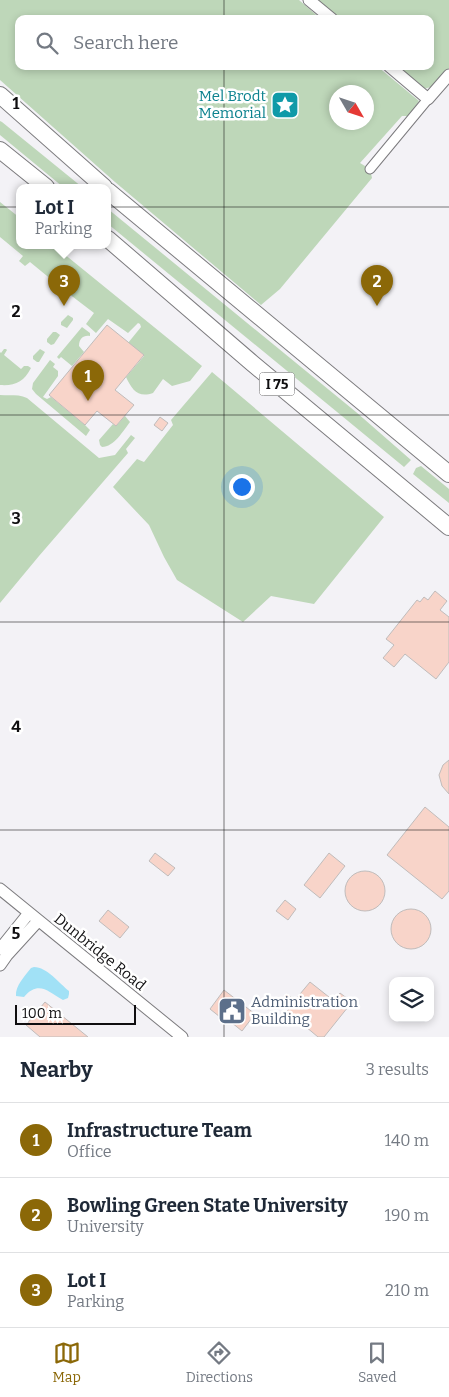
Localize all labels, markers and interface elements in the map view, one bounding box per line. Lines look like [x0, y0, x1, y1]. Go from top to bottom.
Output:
search box [15, 15, 434, 70]
icon: search [33, 29, 61, 57]
text: Search here [73, 31, 178, 54]
north arrow [329, 85, 374, 130]
place label: Mel Brodt Memorial [199, 87, 267, 122]
place icon: Mel Brodt Memorial [270, 90, 300, 120]
text: 1 [13, 94, 20, 113]
popup [16, 184, 111, 249]
text: Lot I [35, 196, 74, 219]
text: Parking [35, 219, 92, 238]
pin: 3 [48, 265, 80, 306]
pin: 2 [361, 265, 393, 306]
text: 2 [11, 302, 21, 321]
pin: 1 [72, 360, 104, 401]
road number: I 75 [260, 372, 294, 396]
your location [229, 474, 255, 500]
text: 3 [11, 509, 21, 528]
text: 4 [11, 717, 21, 736]
street label: Dunbridge Road [51, 910, 149, 994]
text: 5 [12, 924, 21, 943]
map controls [389, 977, 434, 1022]
button: layers [389, 977, 434, 1022]
place label: Administration Building [251, 993, 358, 1028]
public building icon: Administration Building [217, 996, 247, 1026]
scale bar [15, 1002, 136, 1025]
text: 100 m [22, 1005, 62, 1022]
text: Nearby [20, 1057, 93, 1083]
text: 3 results [366, 1060, 429, 1079]
text: Infrastructure Team [67, 1119, 252, 1142]
text: 1 [33, 1131, 39, 1150]
text: 140 m [384, 1131, 429, 1150]
text: Office [67, 1142, 112, 1161]
text: Bowling Green State University [67, 1194, 348, 1217]
text: 2 [31, 1206, 41, 1225]
text: 190 m [384, 1206, 429, 1225]
text: University [67, 1217, 144, 1236]
text: Lot I [67, 1269, 106, 1292]
text: 3 [31, 1281, 41, 1300]
text: 210 m [385, 1281, 429, 1300]
text: Parking [67, 1292, 124, 1311]
tab: Map [52, 1339, 81, 1386]
tab: Directions [186, 1339, 253, 1386]
tab: Saved [358, 1339, 397, 1386]

